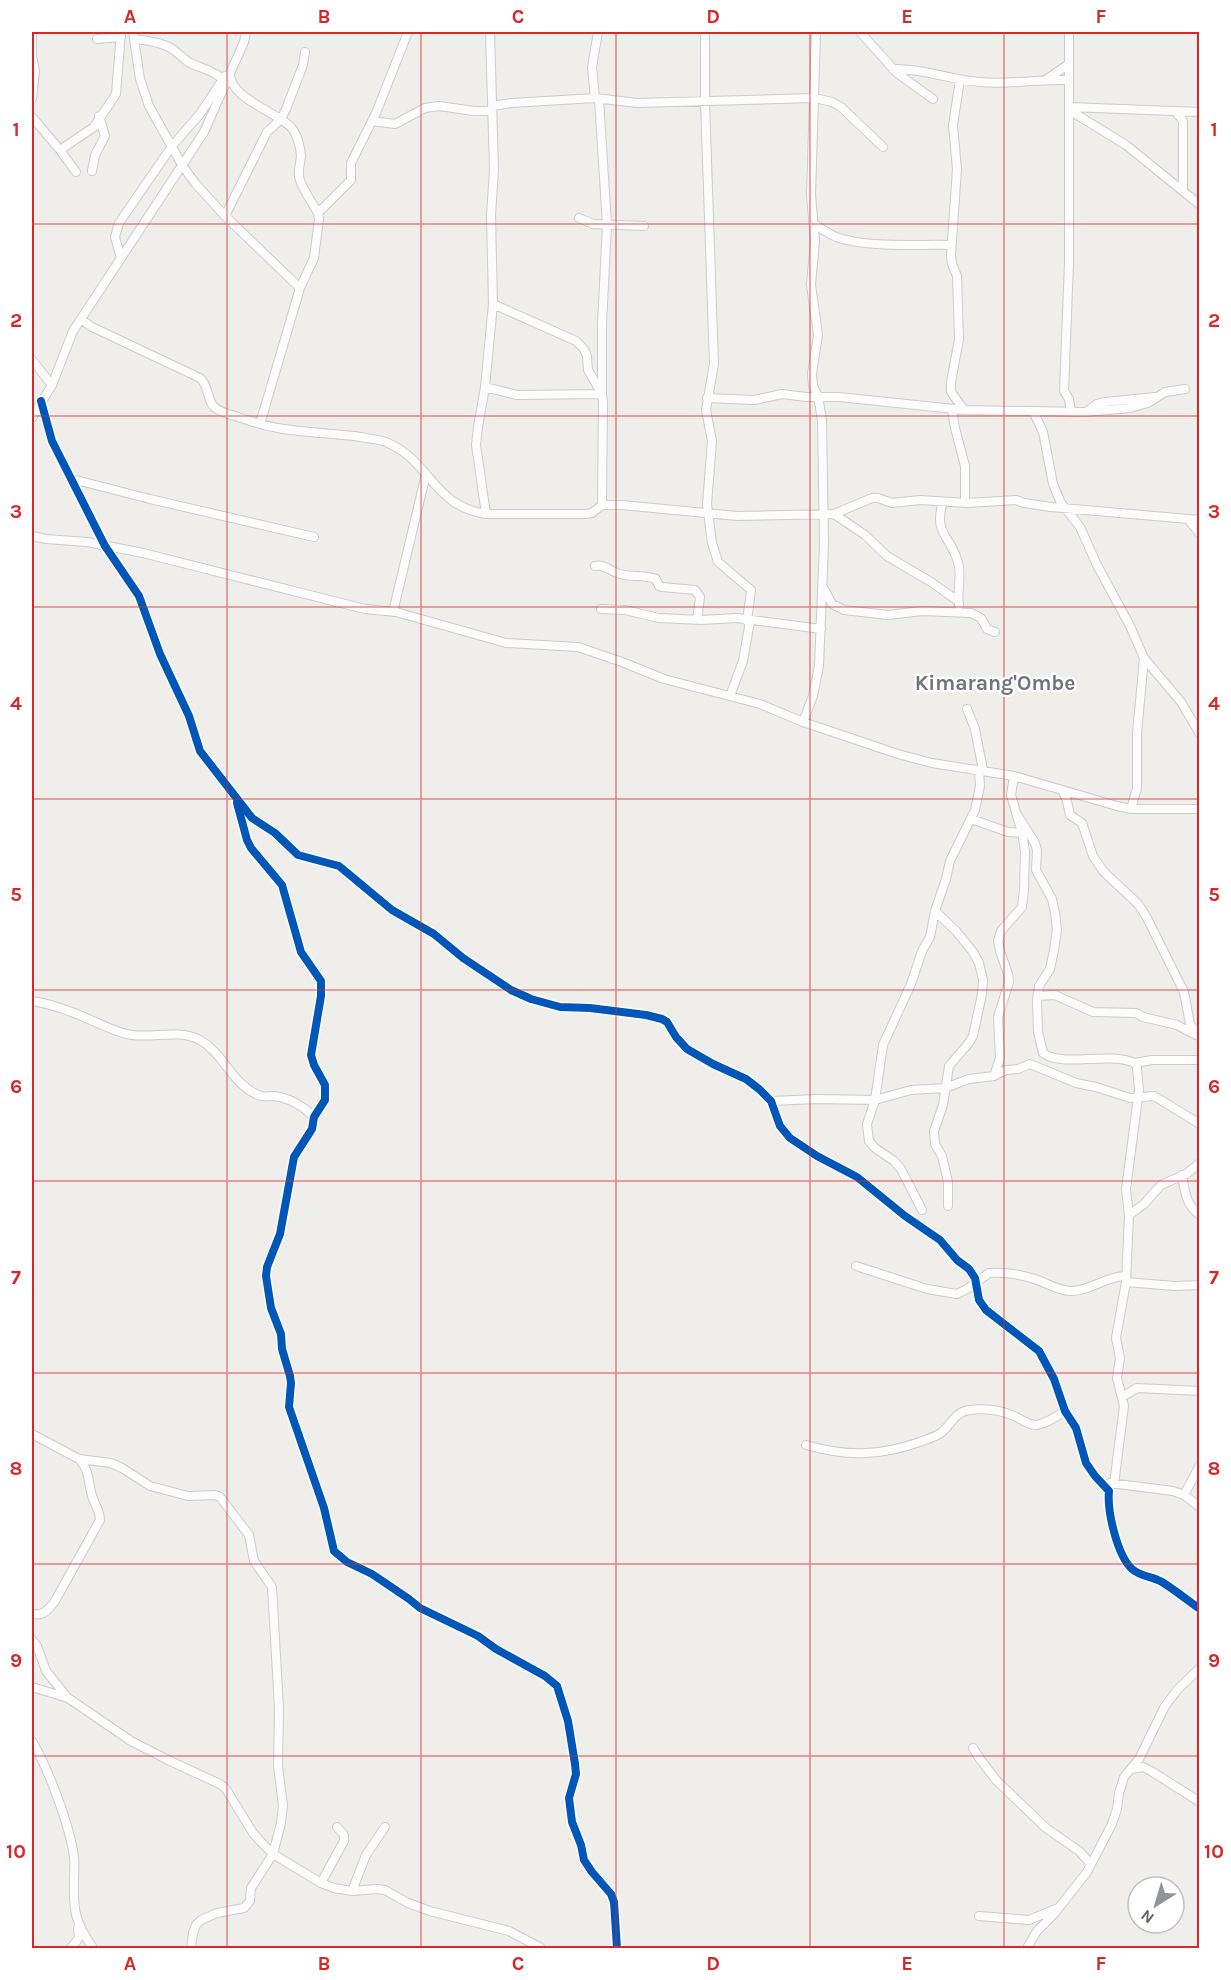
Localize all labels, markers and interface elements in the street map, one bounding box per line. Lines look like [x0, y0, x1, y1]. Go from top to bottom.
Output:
text: A [124, 5, 137, 28]
text: B [318, 5, 330, 28]
text: C [512, 5, 524, 28]
text: D [706, 5, 720, 28]
text: E [901, 5, 913, 28]
text: F [1096, 5, 1107, 28]
text: 1 [12, 118, 20, 141]
text: 1 [1210, 118, 1218, 141]
text: 2 [10, 309, 22, 332]
text: 2 [1208, 309, 1220, 332]
text: 3 [10, 500, 22, 523]
text: 3 [1208, 500, 1220, 523]
district label: Kimarang'Ombe [915, 671, 1075, 695]
text: 4 [10, 692, 22, 715]
text: 4 [1208, 692, 1220, 715]
text: 5 [10, 883, 22, 906]
text: 5 [1208, 883, 1220, 906]
text: 6 [10, 1075, 22, 1098]
text: 6 [1208, 1075, 1220, 1098]
text: 7 [11, 1266, 21, 1289]
text: 7 [1209, 1266, 1219, 1289]
text: 8 [10, 1457, 22, 1480]
text: 8 [1208, 1457, 1220, 1480]
text: 9 [10, 1649, 22, 1672]
text: 9 [1208, 1649, 1220, 1672]
text: 10 [6, 1840, 26, 1863]
text: 10 [1204, 1840, 1224, 1863]
north arrow [1126, 1875, 1186, 1935]
text: N [1137, 1906, 1158, 1928]
text: A [124, 1952, 137, 1975]
text: B [318, 1952, 330, 1975]
text: C [512, 1952, 524, 1975]
text: D [706, 1952, 720, 1975]
text: E [901, 1952, 913, 1975]
text: F [1096, 1952, 1107, 1975]

